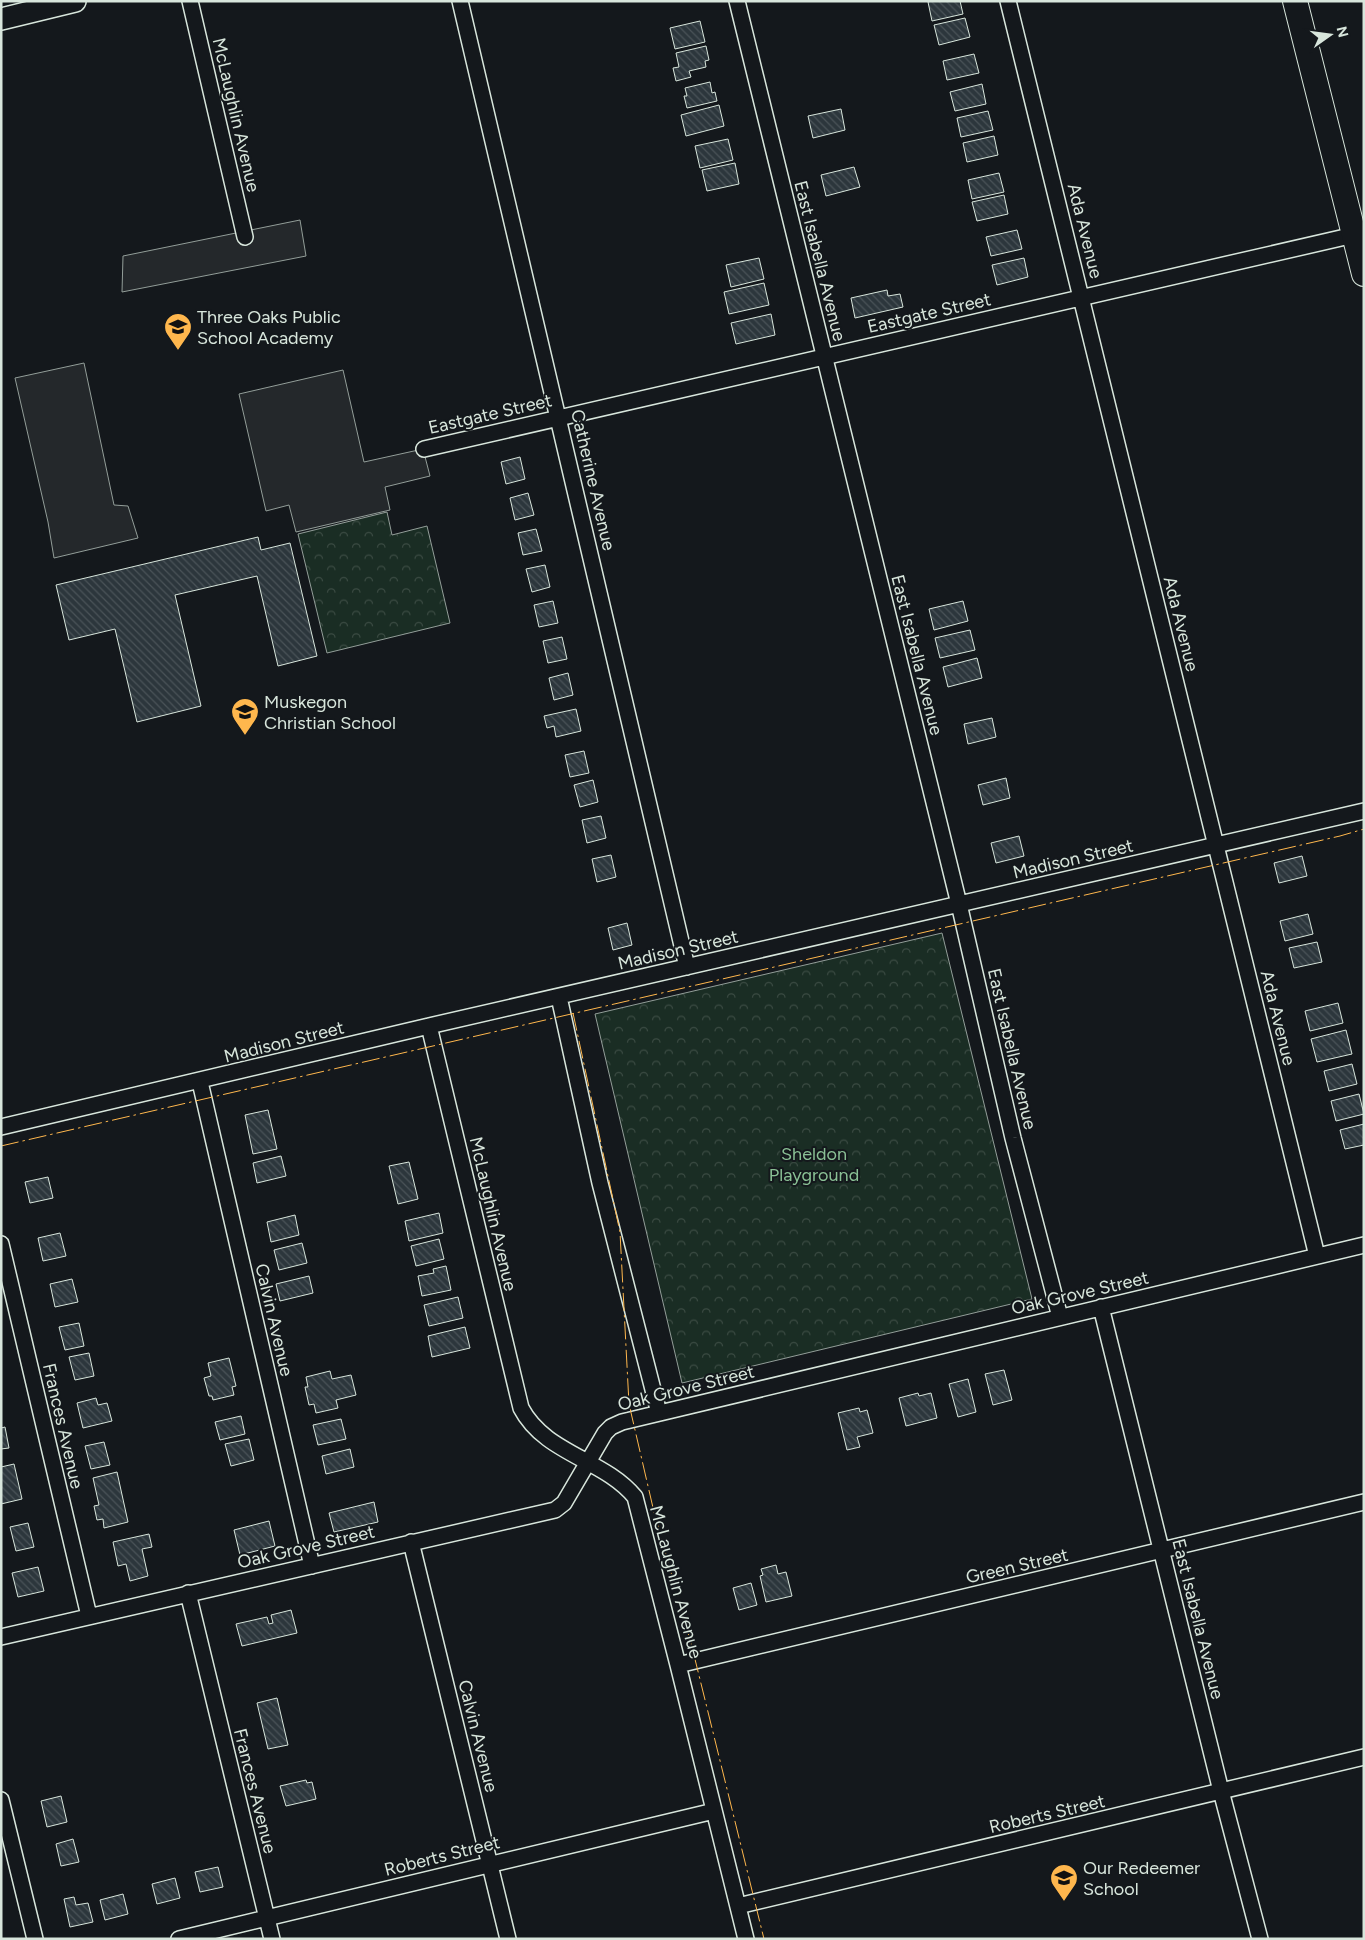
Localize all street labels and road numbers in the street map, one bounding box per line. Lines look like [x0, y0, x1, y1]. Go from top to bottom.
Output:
street label: McLaughlin Avenue [208, 36, 264, 194]
street label: East Isabella Avenue [789, 178, 851, 344]
street label: Ada Avenue [1063, 181, 1107, 281]
street label: Eastgate Street [865, 288, 993, 338]
street label: Eastgate Street [426, 389, 554, 439]
street label: Catherine Avenue [566, 407, 620, 553]
street label: East Isabella Avenue [886, 572, 948, 738]
street label: Ada Avenue [1159, 574, 1203, 674]
street label: Madison Street [1011, 834, 1136, 884]
street label: Madison Street [616, 925, 741, 975]
street label: East Isabella Avenue [983, 966, 1041, 1132]
street label: Ada Avenue [1256, 968, 1300, 1068]
street label: Madison Street [222, 1016, 346, 1068]
street label: McLaughlin Avenue [465, 1135, 521, 1293]
street label: Calvin Avenue [250, 1261, 298, 1379]
street label: Oak Grove Street [1009, 1266, 1151, 1319]
street label: Oak Grove Street [615, 1360, 757, 1416]
street label: Frances Avenue [38, 1361, 88, 1491]
street label: McLaughlin Avenue [645, 1503, 707, 1661]
street label: Oak Grove Street [235, 1520, 377, 1573]
street label: East Isabella Avenue [1167, 1536, 1229, 1702]
street label: Green Street [964, 1544, 1070, 1588]
street label: Calvin Avenue [453, 1678, 503, 1795]
street label: Frances Avenue [229, 1726, 281, 1856]
street label: Roberts Street [987, 1790, 1107, 1838]
street label: Roberts Street [382, 1831, 502, 1881]

